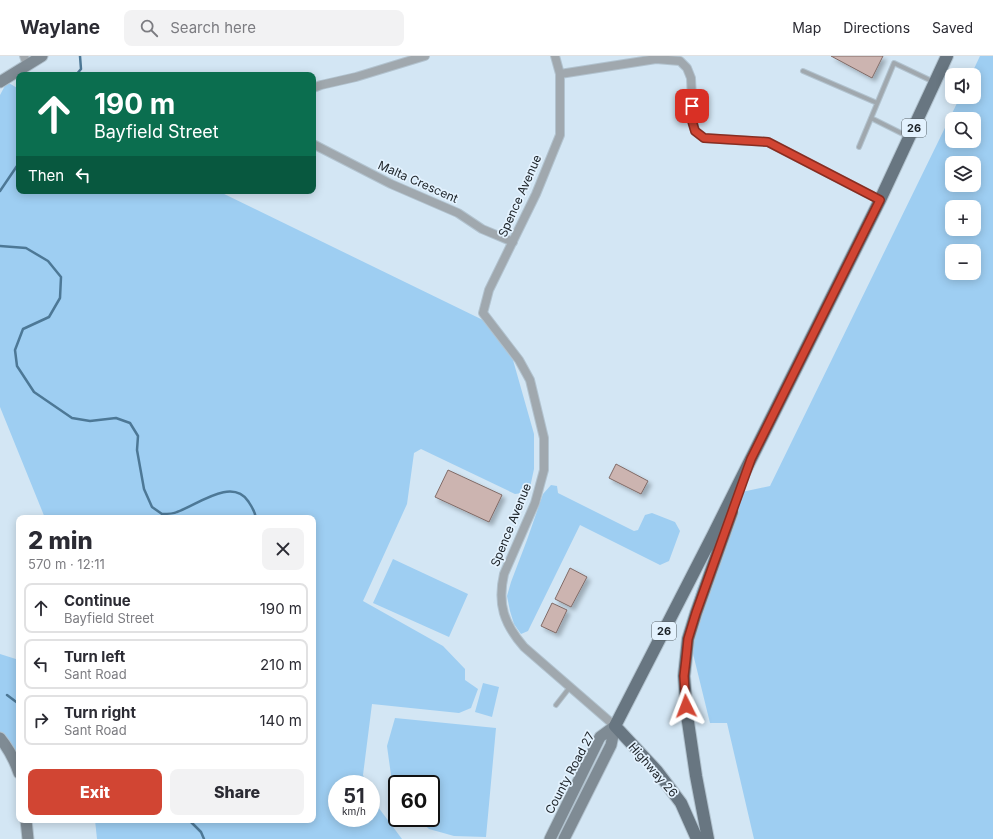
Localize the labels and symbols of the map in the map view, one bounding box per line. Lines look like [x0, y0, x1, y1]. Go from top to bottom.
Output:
pin [675, 89, 709, 123]
road number: 26 [902, 119, 926, 137]
street label: Spence Avenue [495, 152, 544, 239]
street label: Malta Crescent [376, 157, 461, 206]
street label: Spence Avenue [487, 481, 534, 569]
road number: 26 [652, 622, 676, 640]
position arrow [665, 685, 707, 727]
street label: County Road 27 [542, 729, 598, 816]
street label: Highway 26 [626, 739, 681, 800]
speed limit sign: 60 [388, 775, 440, 827]

